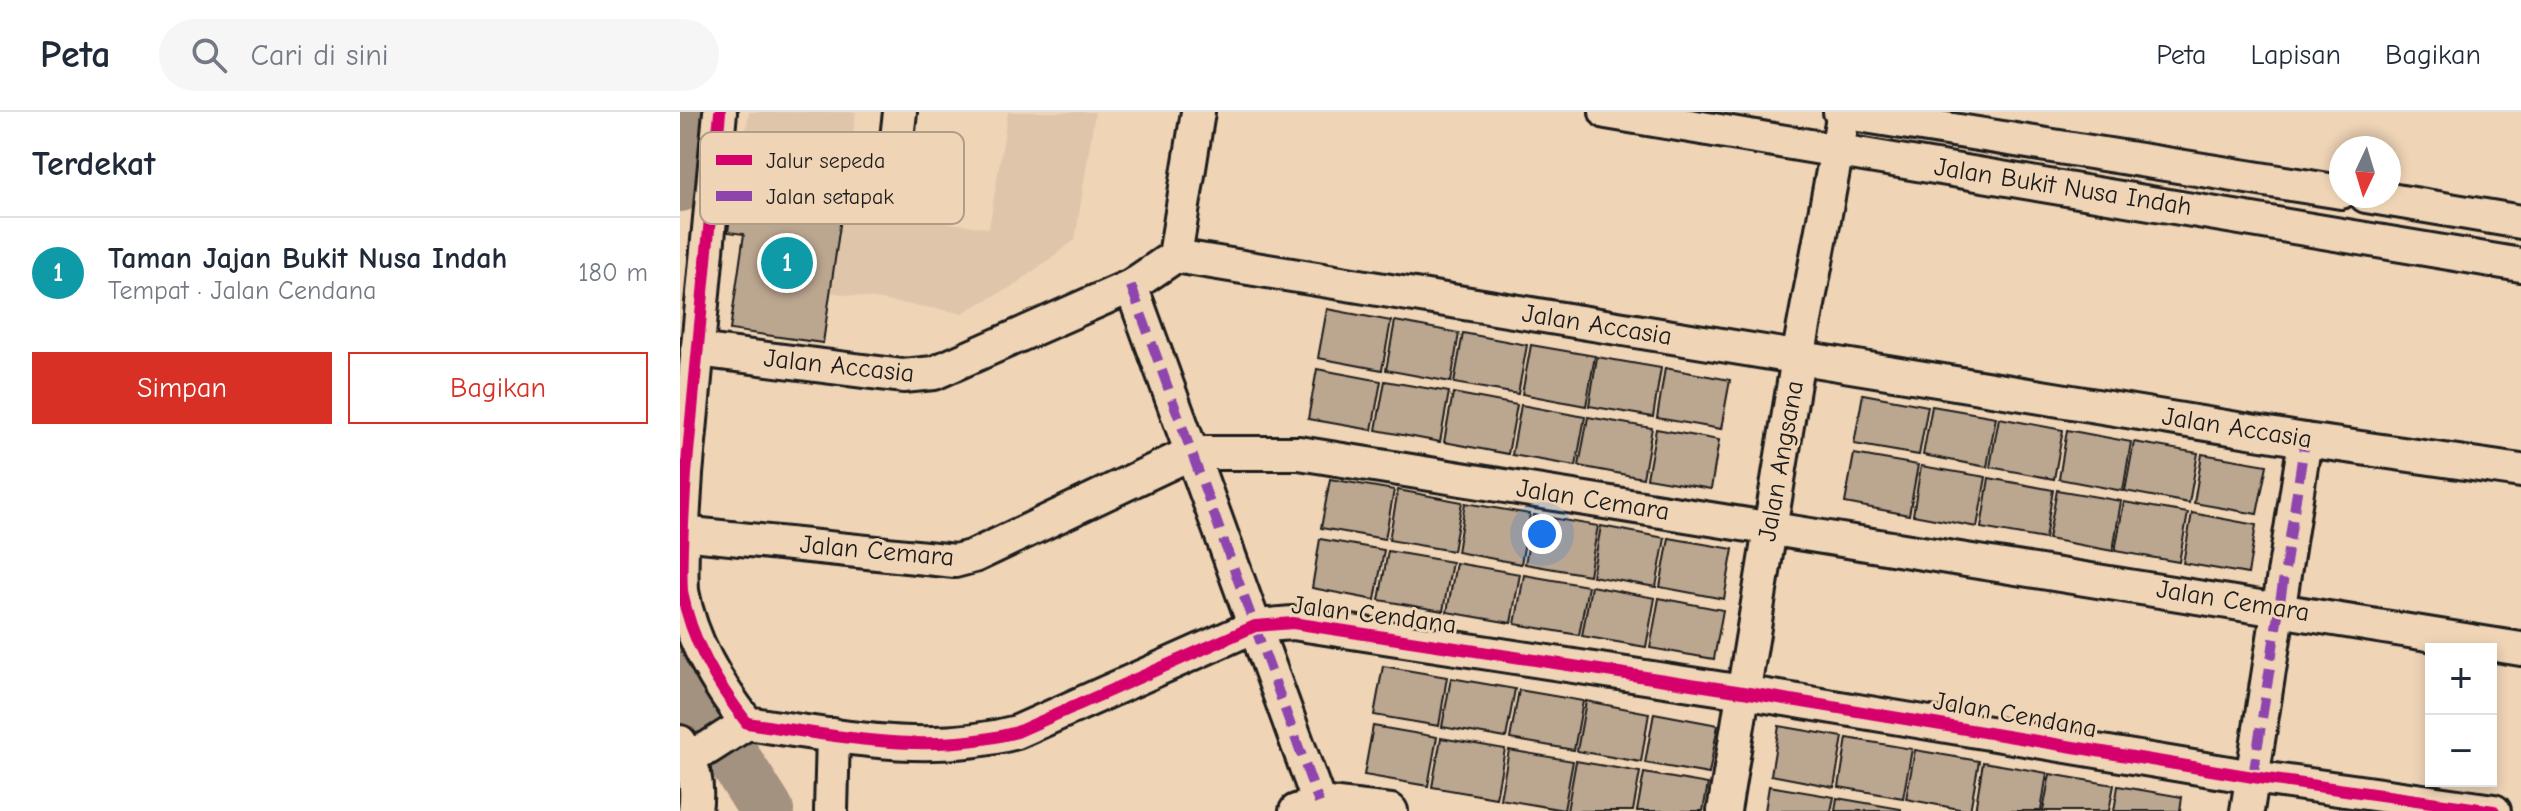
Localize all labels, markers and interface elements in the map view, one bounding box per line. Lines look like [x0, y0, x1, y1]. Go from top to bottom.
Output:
search box [159, 19, 719, 91]
text: Peta [40, 33, 111, 77]
icon: search [187, 33, 231, 77]
text: Cari di sini [251, 38, 389, 73]
text: Peta [2156, 39, 2206, 71]
text: Lapisan [2250, 39, 2341, 71]
text: Bagikan [2385, 39, 2481, 71]
legend [700, 132, 964, 224]
north arrow [2329, 136, 2401, 208]
text: Terdekat [32, 144, 155, 184]
text: Jalur sepeda [766, 148, 885, 174]
street label: Jalan Bukit Nusa Indah [1932, 152, 2194, 222]
text: Jalan setapak [766, 184, 894, 210]
pin: 1 [761, 233, 813, 293]
text: Taman Jajan Bukit Nusa Indah [108, 241, 507, 276]
text: 1 [53, 258, 63, 288]
text: 180 m [578, 258, 648, 288]
text: Tempat · Jalan Cendana [108, 276, 376, 306]
street label: Jalan Accasia [1520, 298, 1674, 352]
street label: Jalan Accasia [762, 343, 916, 389]
button: Simpan [32, 352, 332, 424]
button: Bagikan [348, 352, 648, 424]
street label: Jalan Angsana [1752, 378, 1810, 544]
street label: Jalan Accasia [2160, 401, 2314, 455]
street label: Jalan Cemara [1514, 473, 1672, 527]
your location [1522, 514, 1562, 554]
street label: Jalan Cemara [799, 529, 955, 573]
street label: Jalan Cemara [2154, 574, 2312, 628]
street label: Jalan Cendana [1290, 590, 1458, 640]
map controls [2425, 643, 2497, 787]
button: + [2425, 643, 2497, 715]
street label: Jalan Cendana [1931, 686, 2099, 744]
button: − [2425, 715, 2497, 787]

